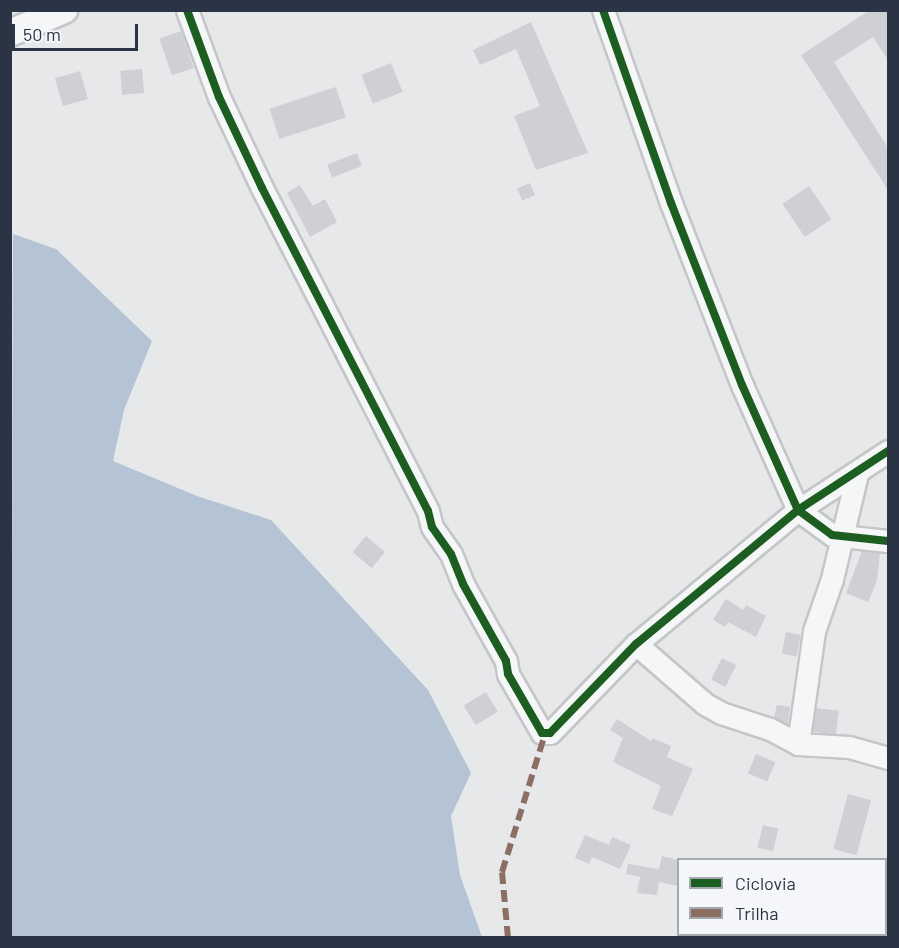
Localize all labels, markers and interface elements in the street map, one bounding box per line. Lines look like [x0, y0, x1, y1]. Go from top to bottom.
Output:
scale bar [15, 12, 141, 50]
text: 50 m [23, 23, 61, 45]
legend [677, 858, 887, 936]
text: Ciclovia [735, 872, 796, 894]
text: Trilha [735, 902, 779, 924]

